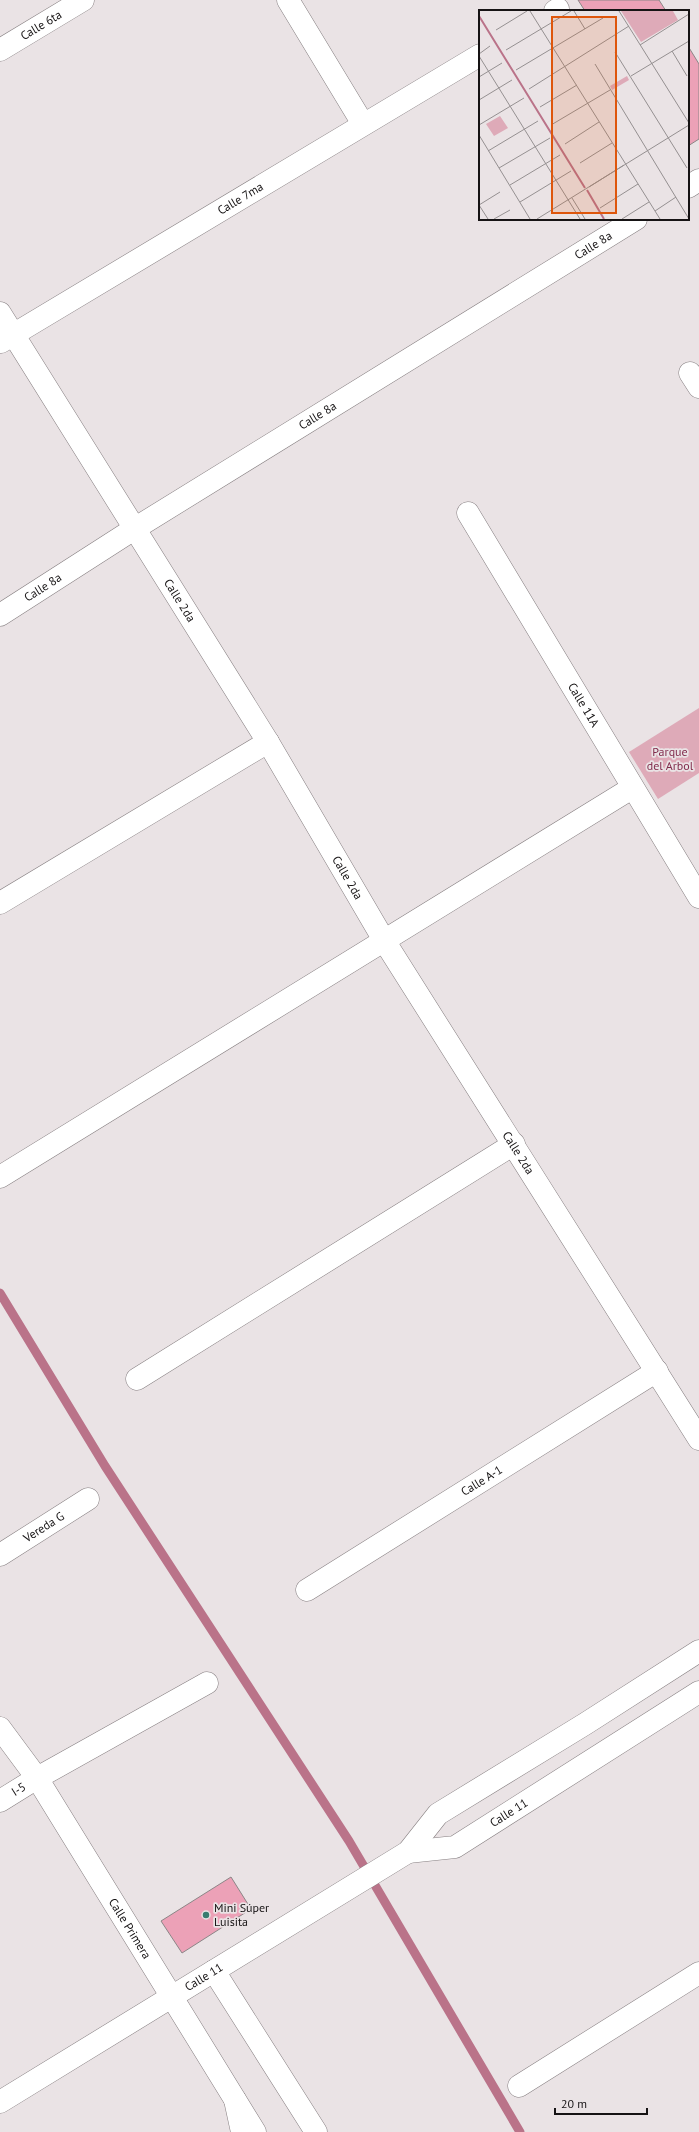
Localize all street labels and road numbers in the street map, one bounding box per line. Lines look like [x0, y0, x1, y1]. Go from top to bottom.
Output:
street label: Calle 6ta [17, 7, 64, 43]
street label: Calle 7ma [214, 179, 266, 218]
street label: Calle 8a [571, 228, 615, 262]
street label: Calle 8a [296, 398, 339, 432]
street label: Calle 8a [21, 569, 64, 605]
street label: Calle 2da [161, 576, 199, 625]
street label: Calle 11A [565, 680, 603, 730]
street label: Calle 2da [329, 853, 366, 902]
street label: Calle 2da [500, 1128, 538, 1177]
street label: Calle A-1 [458, 1462, 505, 1499]
street label: Vereda G [20, 1508, 67, 1546]
street label: I-5 [8, 1779, 28, 1799]
street label: Calle 11 [487, 1795, 530, 1830]
street label: Calle Primera [106, 1895, 154, 1961]
street label: Calle 11 [182, 1959, 225, 1994]

